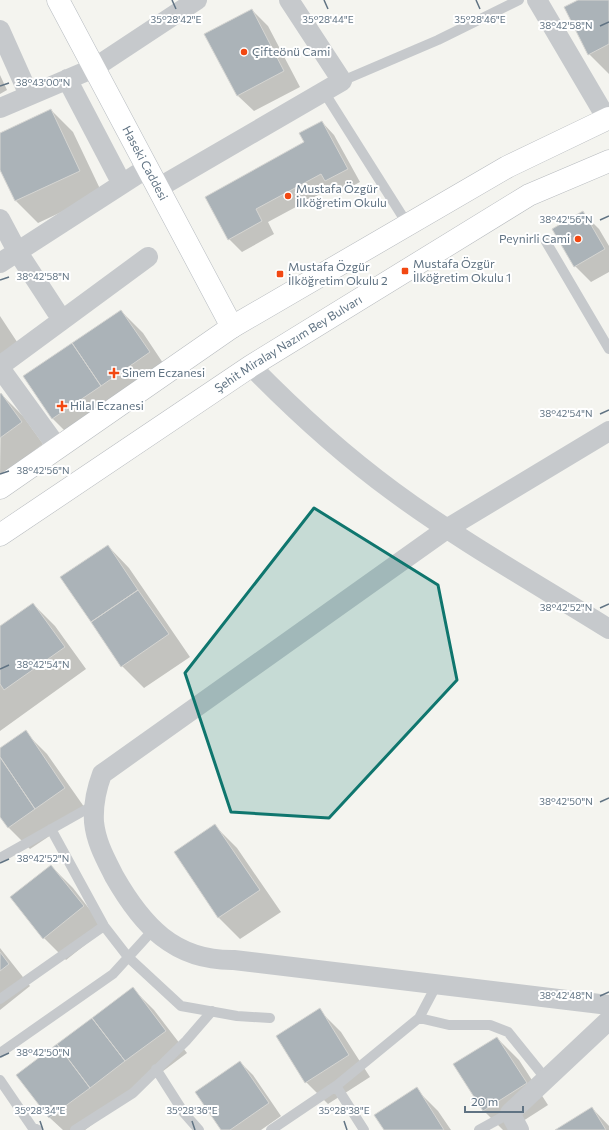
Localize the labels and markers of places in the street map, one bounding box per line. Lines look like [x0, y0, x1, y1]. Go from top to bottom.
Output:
place label: Çifteönü Cami [252, 44, 330, 58]
marker: Çifteönü Cami [239, 47, 249, 57]
place label: Mustafa Özgür İlköğretim Okulu [296, 181, 387, 209]
marker: Mustafa Özgür İlköğretim Okulu [283, 191, 293, 201]
place label: Peynirli Cami [499, 231, 570, 245]
marker: Peynirli Cami [573, 234, 583, 244]
place label: Mustafa Özgür İlköğretim Okulu 1 [413, 256, 511, 284]
place label: Mustafa Özgür İlköğretim Okulu 2 [288, 259, 388, 287]
marker: Mustafa Özgür İlköğretim Okulu 1 [400, 266, 410, 276]
marker: Mustafa Özgür İlköğretim Okulu 2 [275, 269, 285, 279]
place label: Sinem Eczanesi [122, 365, 205, 379]
marker: Sinem Eczanesi [109, 368, 119, 378]
place label: Hilal Eczanesi [70, 398, 144, 412]
marker: Hilal Eczanesi [57, 401, 67, 411]

